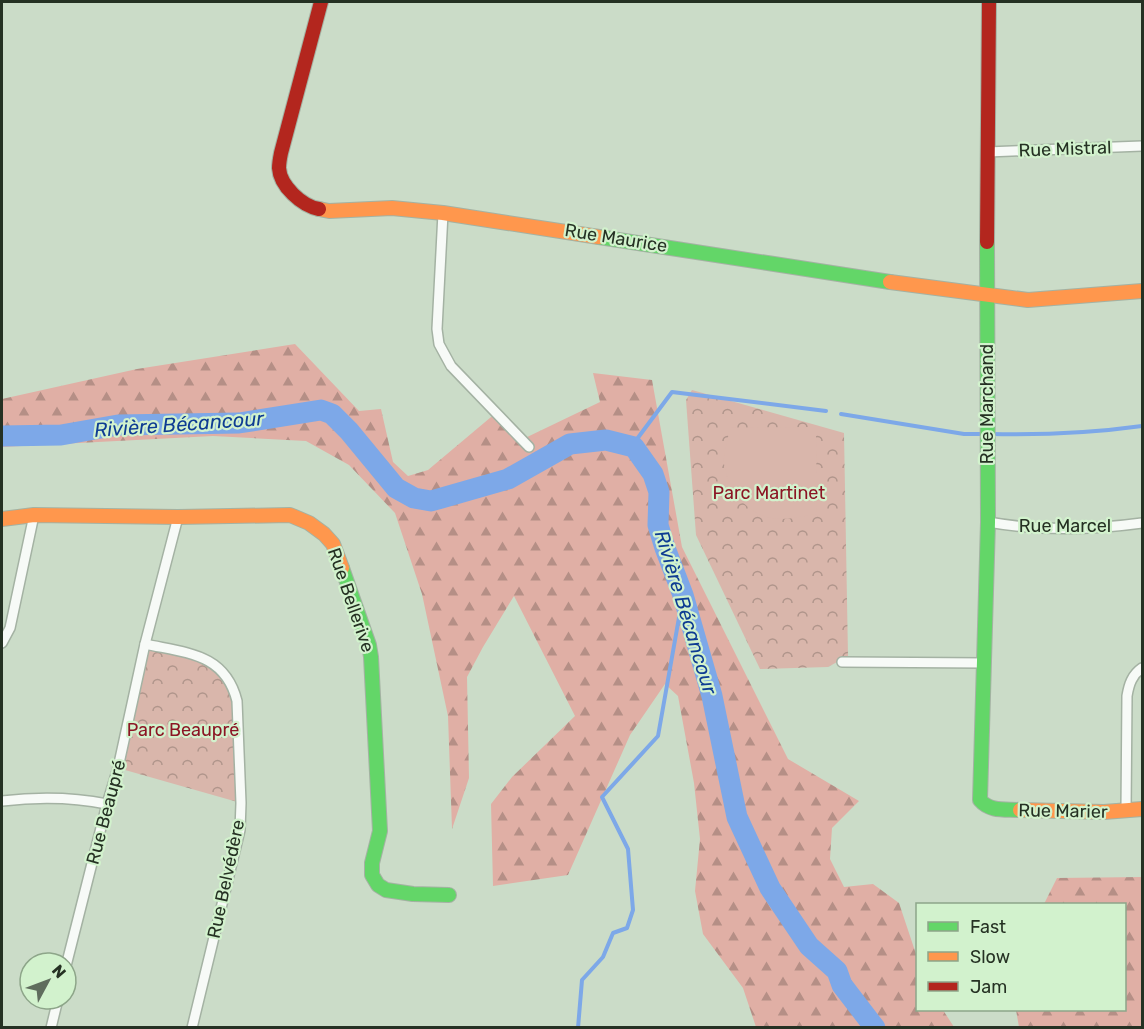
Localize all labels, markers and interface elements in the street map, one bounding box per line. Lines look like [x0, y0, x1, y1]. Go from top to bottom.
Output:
street label: Rue Mistral [1018, 136, 1112, 162]
street label: Rue Maurice [563, 219, 669, 257]
street label: Rue Marchand [976, 344, 998, 464]
water label: Rivière Bécancour [93, 406, 266, 442]
park label: Parc Martinet [713, 482, 825, 504]
street label: Rue Marcel [1019, 515, 1111, 537]
water label: Rivière Bécancour [650, 527, 723, 698]
street label: Rue Bellerive [323, 545, 379, 655]
park label: Parc Beaupré [127, 719, 239, 741]
street label: Rue Beaupré [81, 757, 131, 867]
street label: Rue Marier [1018, 799, 1108, 823]
street label: Rue Belvédère [203, 818, 249, 940]
legend [916, 903, 1126, 1011]
text: Fast [970, 916, 1006, 938]
text: Slow [970, 946, 1010, 968]
north arrow [18, 951, 78, 1011]
text: N [48, 961, 70, 982]
text: Jam [970, 976, 1007, 998]

